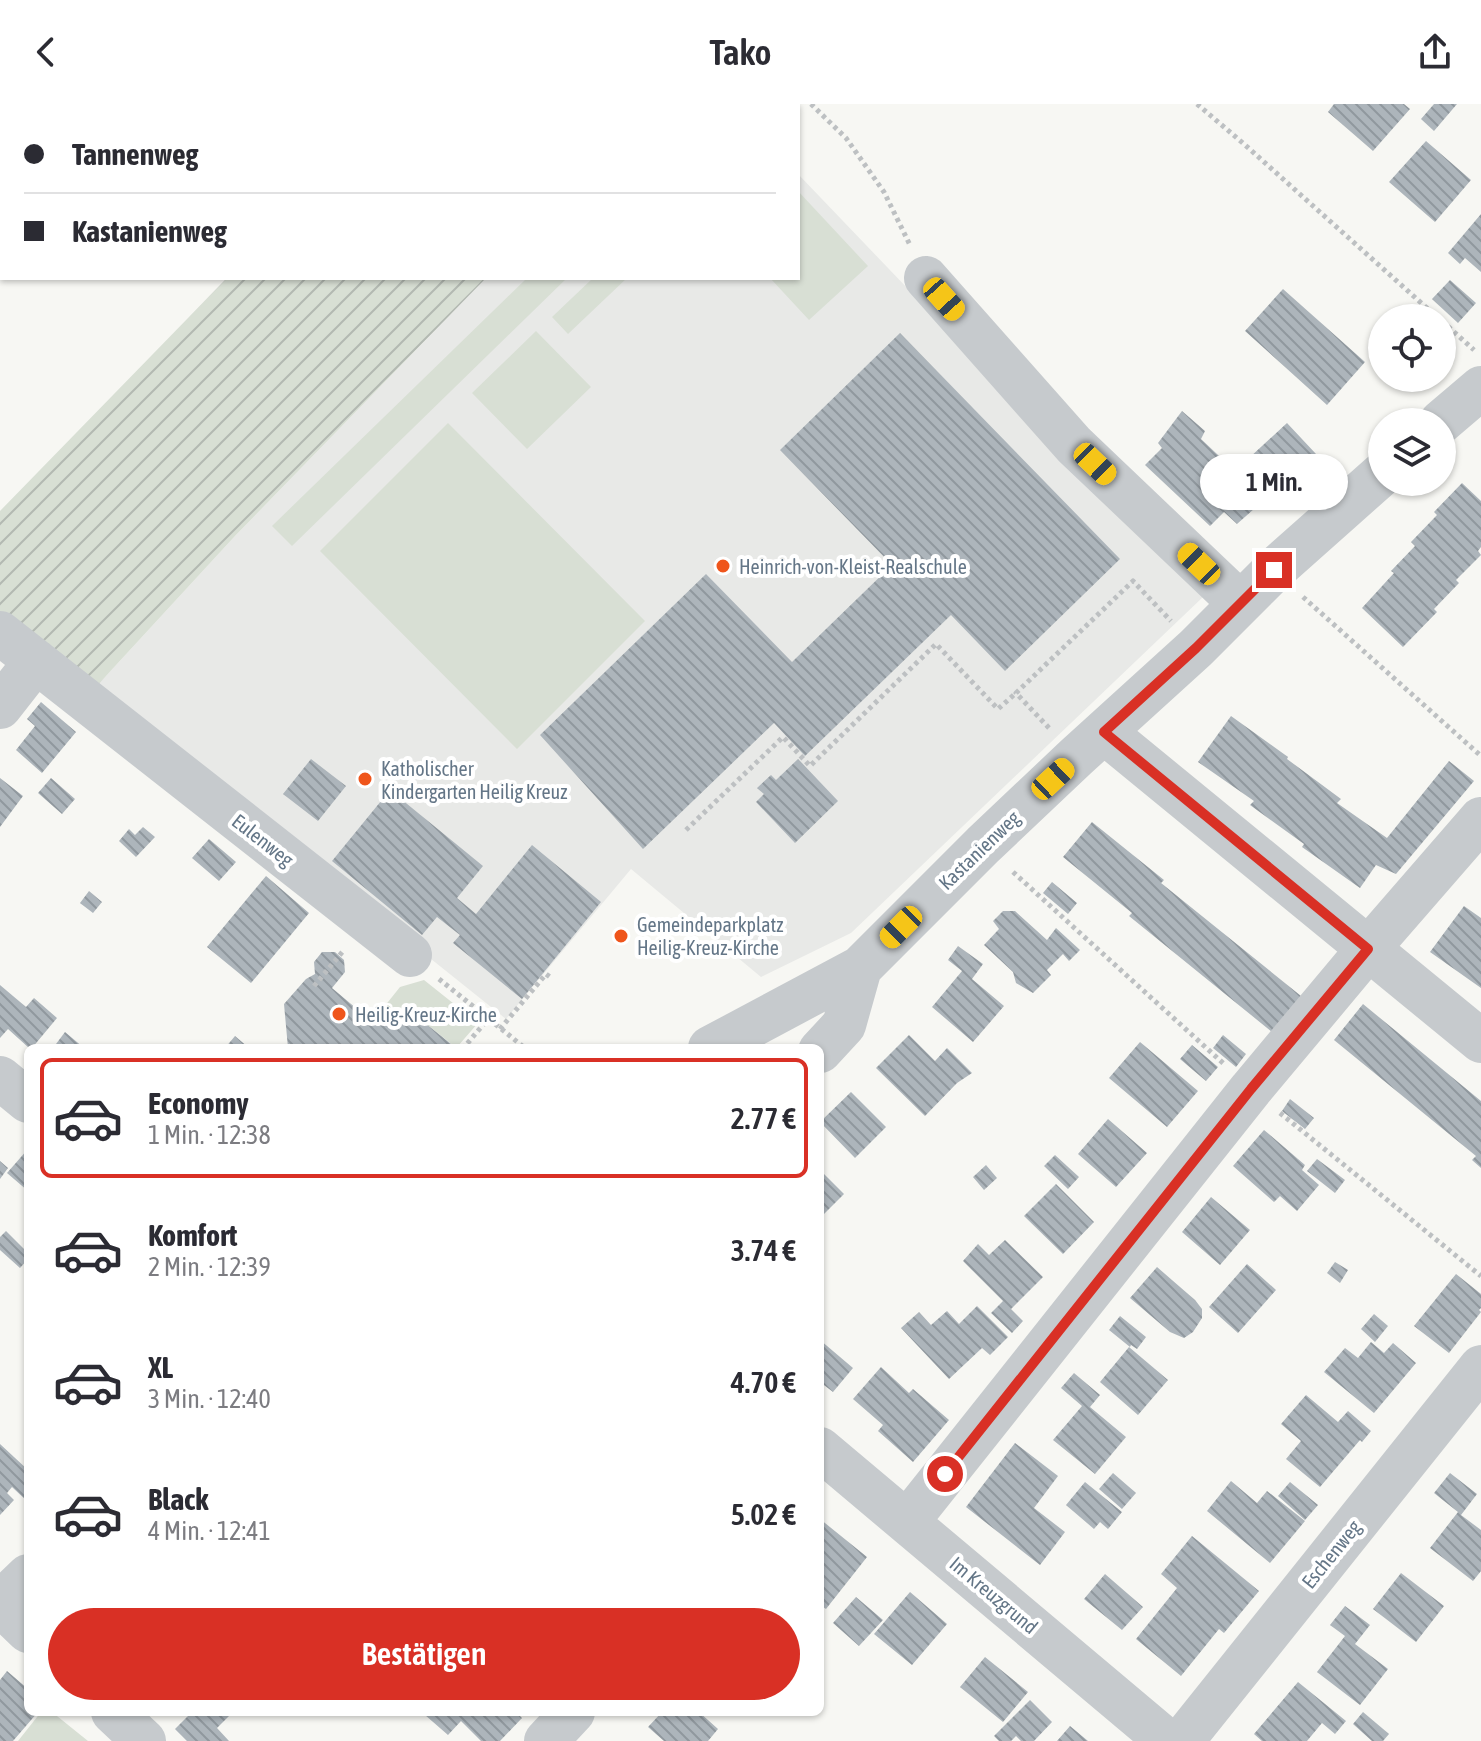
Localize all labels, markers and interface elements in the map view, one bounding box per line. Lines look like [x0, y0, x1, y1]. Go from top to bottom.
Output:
icon: back [24, 30, 68, 74]
icon: share [1413, 30, 1457, 74]
text: Tako [709, 31, 772, 73]
text: Tannenweg [72, 137, 198, 171]
text: Kastanienweg [72, 214, 227, 248]
car [919, 273, 969, 325]
map controls [1368, 304, 1456, 496]
button: locate [1368, 304, 1456, 392]
button: layers [1368, 408, 1456, 496]
car [1069, 439, 1121, 489]
callout: 1 Min. [1200, 454, 1348, 510]
text: 1 Min. [1246, 467, 1302, 497]
car [1173, 539, 1225, 589]
route end [1256, 552, 1292, 588]
place label: Heinrich-von-Kleist-Realschule [739, 555, 967, 578]
marker: Heinrich-von-Kleist-Realschule [714, 557, 732, 575]
car [1027, 754, 1079, 804]
place label: Katholischer Kindergarten Heilig Kreuz [381, 757, 567, 803]
marker: Katholischer Kindergarten Heilig Kreuz [356, 770, 374, 788]
street label: Kastanienweg [934, 806, 1024, 894]
street label: Eulenweg [228, 809, 299, 871]
car [876, 902, 926, 952]
place label: Gemeindeparkplatz Heilig-Kreuz-Kirche [637, 913, 784, 959]
marker: Gemeindeparkplatz Heilig-Kreuz-Kirche [612, 927, 630, 945]
place label: Heilig-Kreuz-Kirche [355, 1003, 497, 1026]
marker: Heilig-Kreuz-Kirche [330, 1005, 348, 1023]
icon: car [52, 1082, 124, 1154]
text: Economy [148, 1086, 249, 1120]
text: 2.77 € [731, 1101, 796, 1135]
text: 1 Min. · 12:38 [148, 1120, 271, 1150]
icon: car [52, 1214, 124, 1286]
text: Komfort [148, 1218, 237, 1252]
text: 3.74 € [731, 1233, 796, 1267]
text: 2 Min. · 12:39 [148, 1252, 271, 1282]
icon: car [52, 1346, 124, 1418]
text: XL [148, 1350, 173, 1384]
text: 4.70 € [731, 1365, 796, 1399]
text: 3 Min. · 12:40 [148, 1384, 271, 1414]
route start [927, 1456, 963, 1492]
icon: car [52, 1478, 124, 1550]
text: Black [148, 1482, 208, 1516]
text: 5.02 € [731, 1497, 796, 1531]
street label: Eschenweg [1297, 1515, 1366, 1593]
text: 4 Min. · 12:41 [148, 1516, 271, 1546]
street label: Im Kreuzgrund [946, 1552, 1042, 1638]
button: Bestätigen [48, 1608, 800, 1700]

